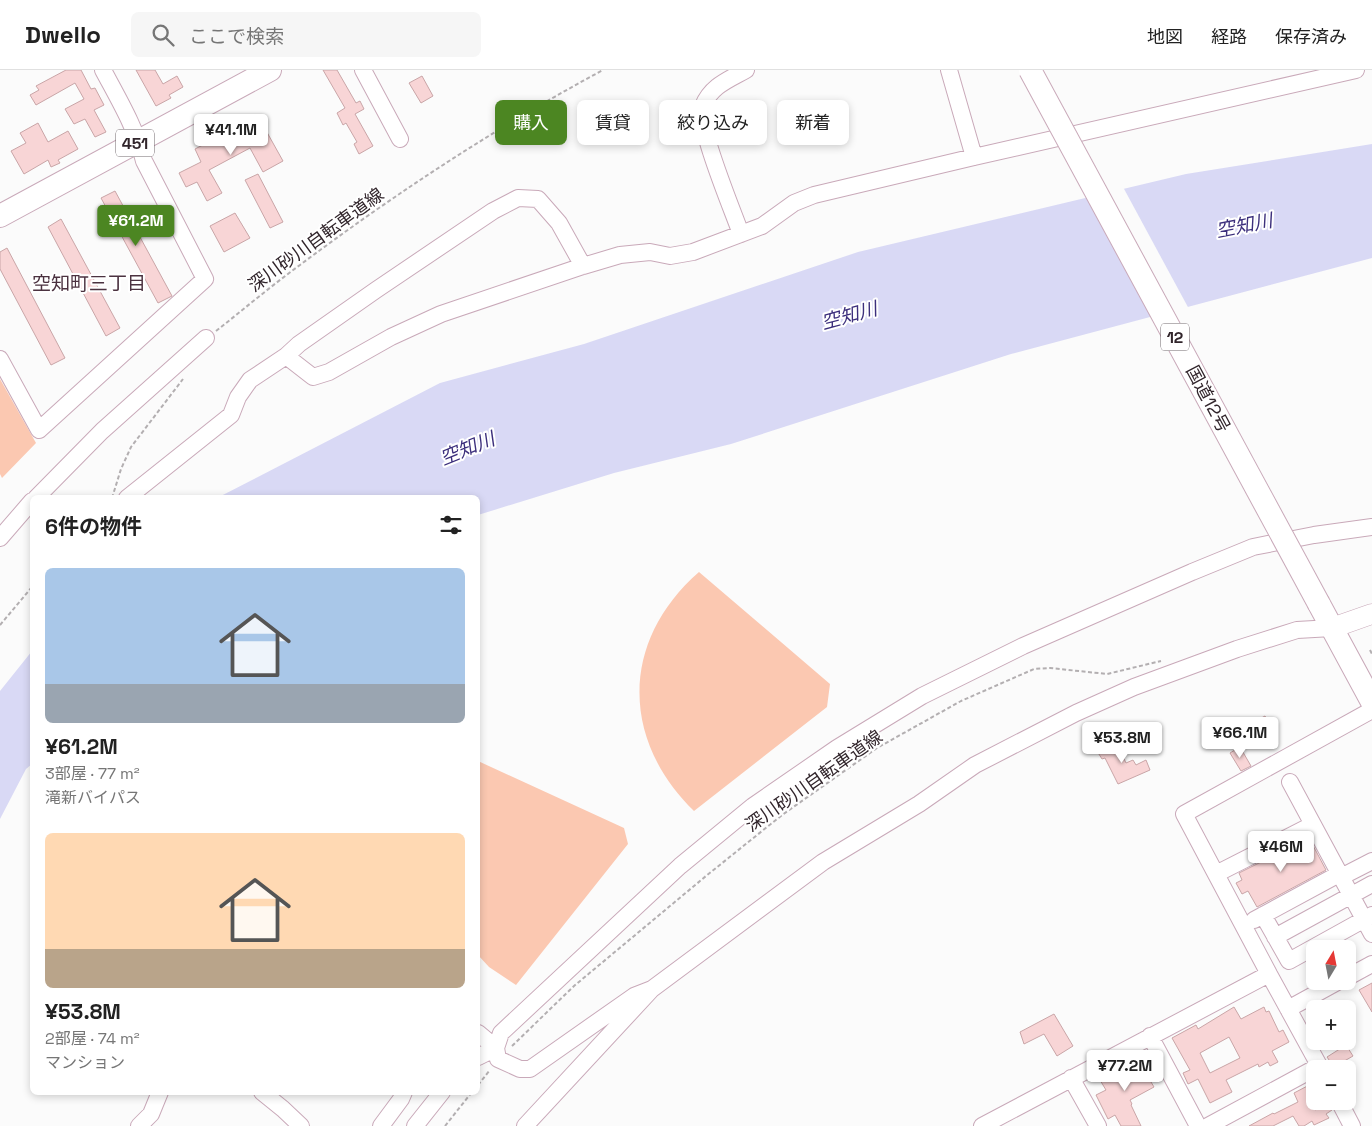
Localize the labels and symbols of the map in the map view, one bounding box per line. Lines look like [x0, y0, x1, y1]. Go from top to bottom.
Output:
pin: ¥41.1M [190, 114, 272, 156]
road number: 451 [116, 129, 154, 156]
street label: 深川砂川自転車道線 [243, 183, 388, 297]
pin: ¥61.2M [95, 204, 177, 247]
water label: 空知川 [1214, 207, 1276, 243]
district label: 空知町三丁目 [32, 271, 146, 296]
water label: 空知川 [818, 296, 882, 335]
road number: 12 [1161, 323, 1189, 350]
street label: 国道12号 [1181, 361, 1236, 436]
water label: 空知川 [436, 425, 500, 471]
pin: ¥66.1M [1199, 716, 1281, 759]
pin: ¥53.8M [1081, 722, 1163, 764]
street label: 深川砂川自転車道線 [741, 725, 887, 836]
pin: ¥46M [1251, 830, 1311, 873]
north arrow [1306, 940, 1356, 990]
pin: ¥77.2M [1084, 1050, 1166, 1092]

